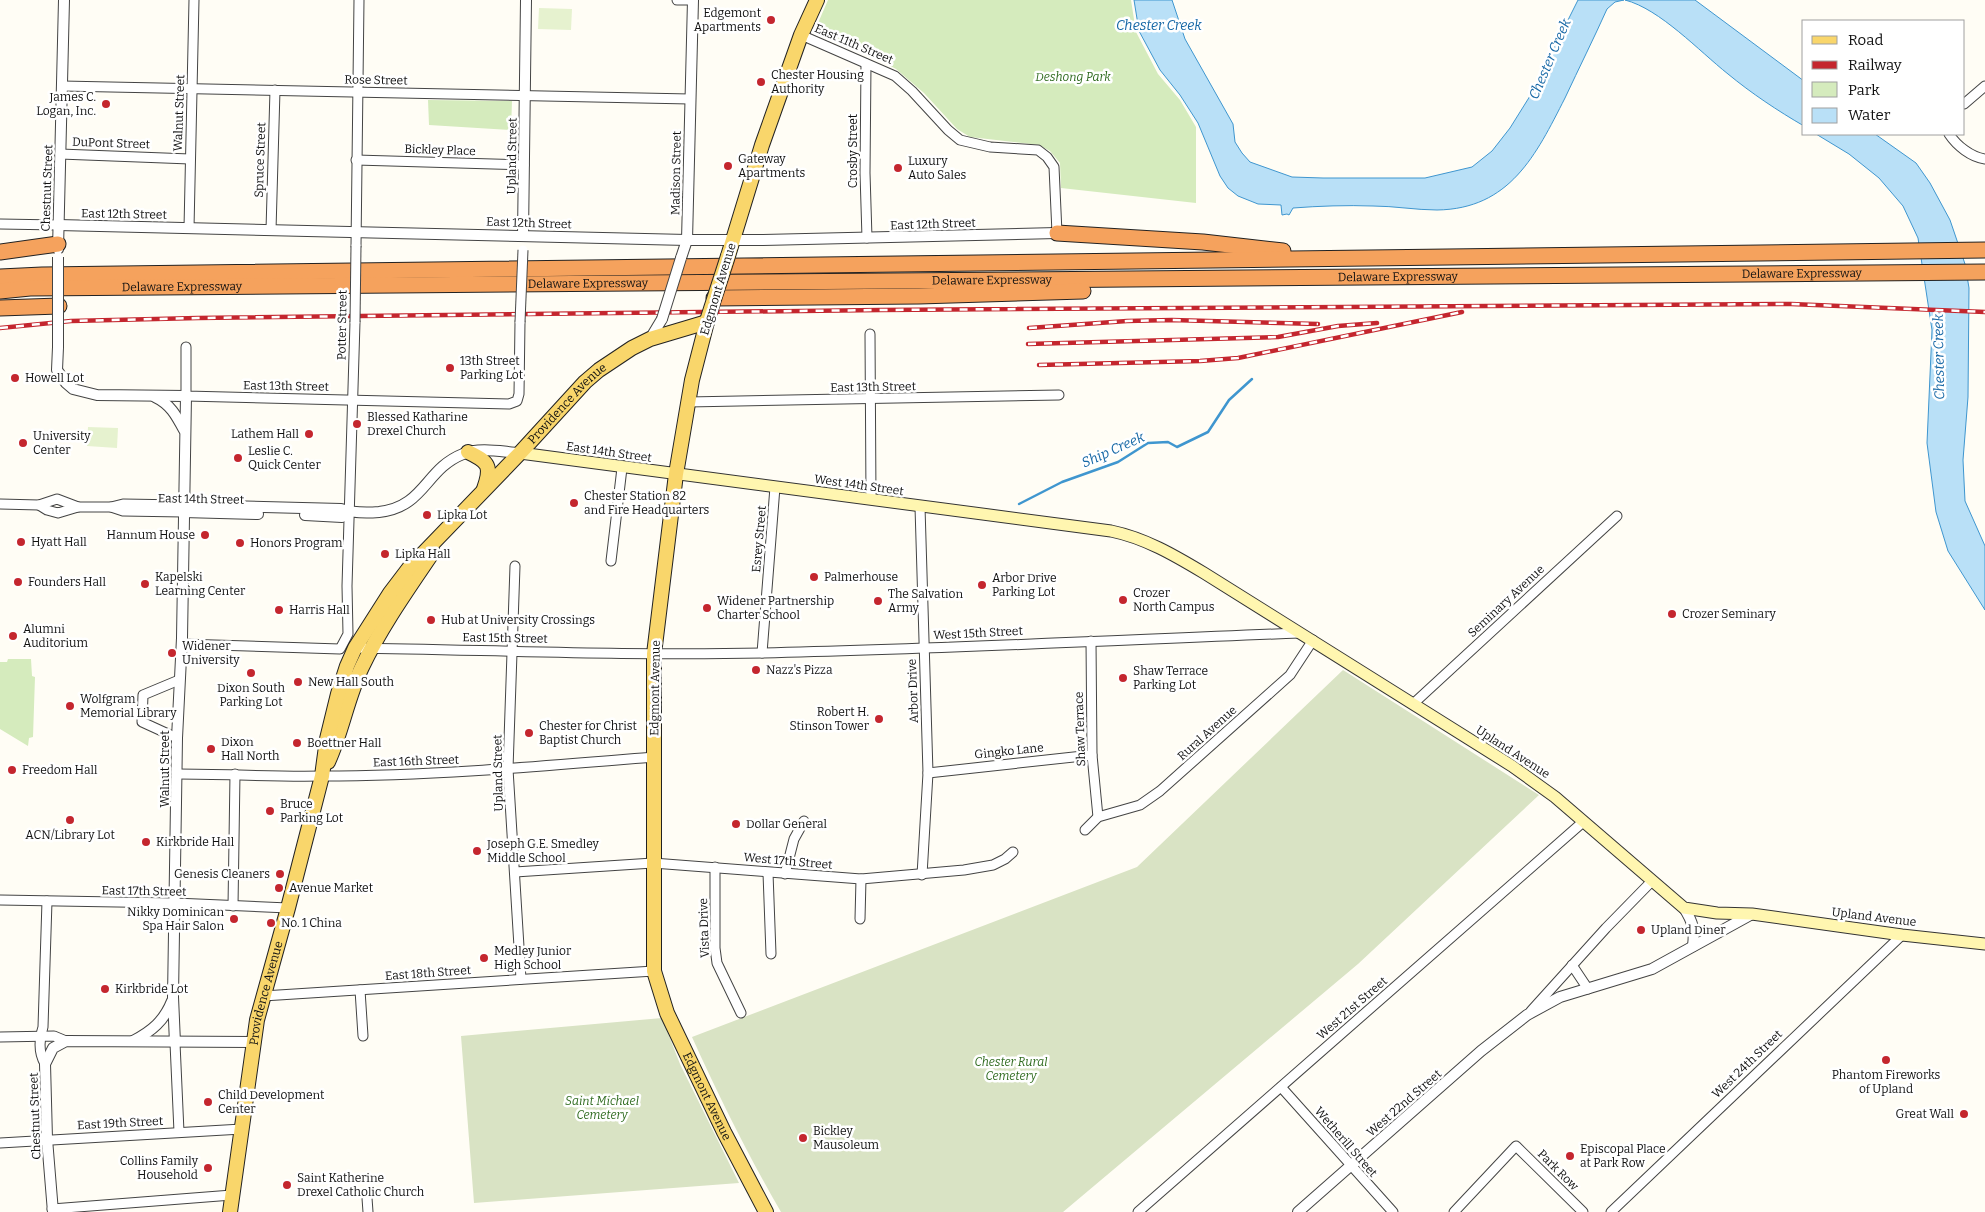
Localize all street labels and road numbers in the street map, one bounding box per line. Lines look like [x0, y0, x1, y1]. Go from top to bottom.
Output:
street label: East 11th Street [813, 21, 896, 67]
street label: Rose Street [344, 72, 408, 88]
street label: Walnut Street [171, 74, 187, 152]
street label: Crosby Street [846, 113, 860, 188]
street label: Upland Street [504, 117, 520, 195]
street label: Spruce Street [252, 121, 268, 198]
street label: Madison Street [668, 130, 684, 215]
street label: DuPont Street [72, 135, 151, 151]
street label: Bickley Place [404, 142, 476, 158]
street label: Chestnut Street [38, 144, 56, 232]
street label: East 12th Street [81, 206, 168, 222]
street label: East 12th Street [486, 215, 573, 232]
street label: East 12th Street [890, 215, 977, 232]
street label: Edgmont Avenue [697, 241, 739, 337]
street label: Delaware Expressway [1742, 266, 1863, 281]
street label: Delaware Expressway [1338, 269, 1459, 284]
street label: Delaware Expressway [932, 273, 1053, 288]
street label: Delaware Expressway [528, 276, 649, 291]
street label: Delaware Expressway [122, 279, 243, 294]
street label: Potter Street [334, 289, 350, 360]
street label: Providence Avenue [525, 360, 609, 447]
street label: East 13th Street [243, 378, 330, 394]
street label: East 13th Street [830, 379, 917, 395]
street label: East 14th Street [565, 439, 653, 465]
street label: West 14th Street [813, 472, 905, 498]
street label: East 14th Street [158, 491, 245, 507]
street label: Esrey Street [749, 504, 769, 573]
street label: Seminary Avenue [1465, 562, 1547, 640]
street label: West 15th Street [933, 624, 1024, 642]
street label: East 15th Street [462, 630, 549, 646]
street label: Edgmont Avenue [647, 640, 663, 736]
street label: Arbor Drive [905, 659, 921, 723]
street label: Shaw Terrace [1072, 691, 1088, 767]
street label: Rural Avenue [1175, 703, 1239, 763]
street label: Upland Avenue [1473, 723, 1553, 781]
street label: Walnut Street [158, 730, 172, 807]
street label: Upland Street [490, 734, 506, 812]
street label: Gingko Lane [974, 740, 1044, 762]
street label: East 16th Street [373, 752, 460, 769]
street label: West 17th Street [743, 850, 834, 872]
street label: East 17th Street [101, 883, 187, 899]
street label: Vista Drive [696, 898, 712, 958]
street label: Upland Avenue [1831, 905, 1917, 929]
street label: Providence Avenue [247, 939, 286, 1046]
street label: East 18th Street [385, 963, 472, 983]
street label: West 21st Street [1314, 973, 1390, 1042]
street label: West 24th Street [1709, 1027, 1785, 1101]
street label: Edgmont Avenue [680, 1050, 734, 1143]
street label: West 22nd Street [1364, 1066, 1445, 1139]
street label: Chestnut Street [26, 1072, 44, 1160]
street label: Wetherill Street [1312, 1104, 1381, 1180]
street label: East 19th Street [77, 1114, 164, 1132]
street label: Park Row [1535, 1147, 1581, 1193]

